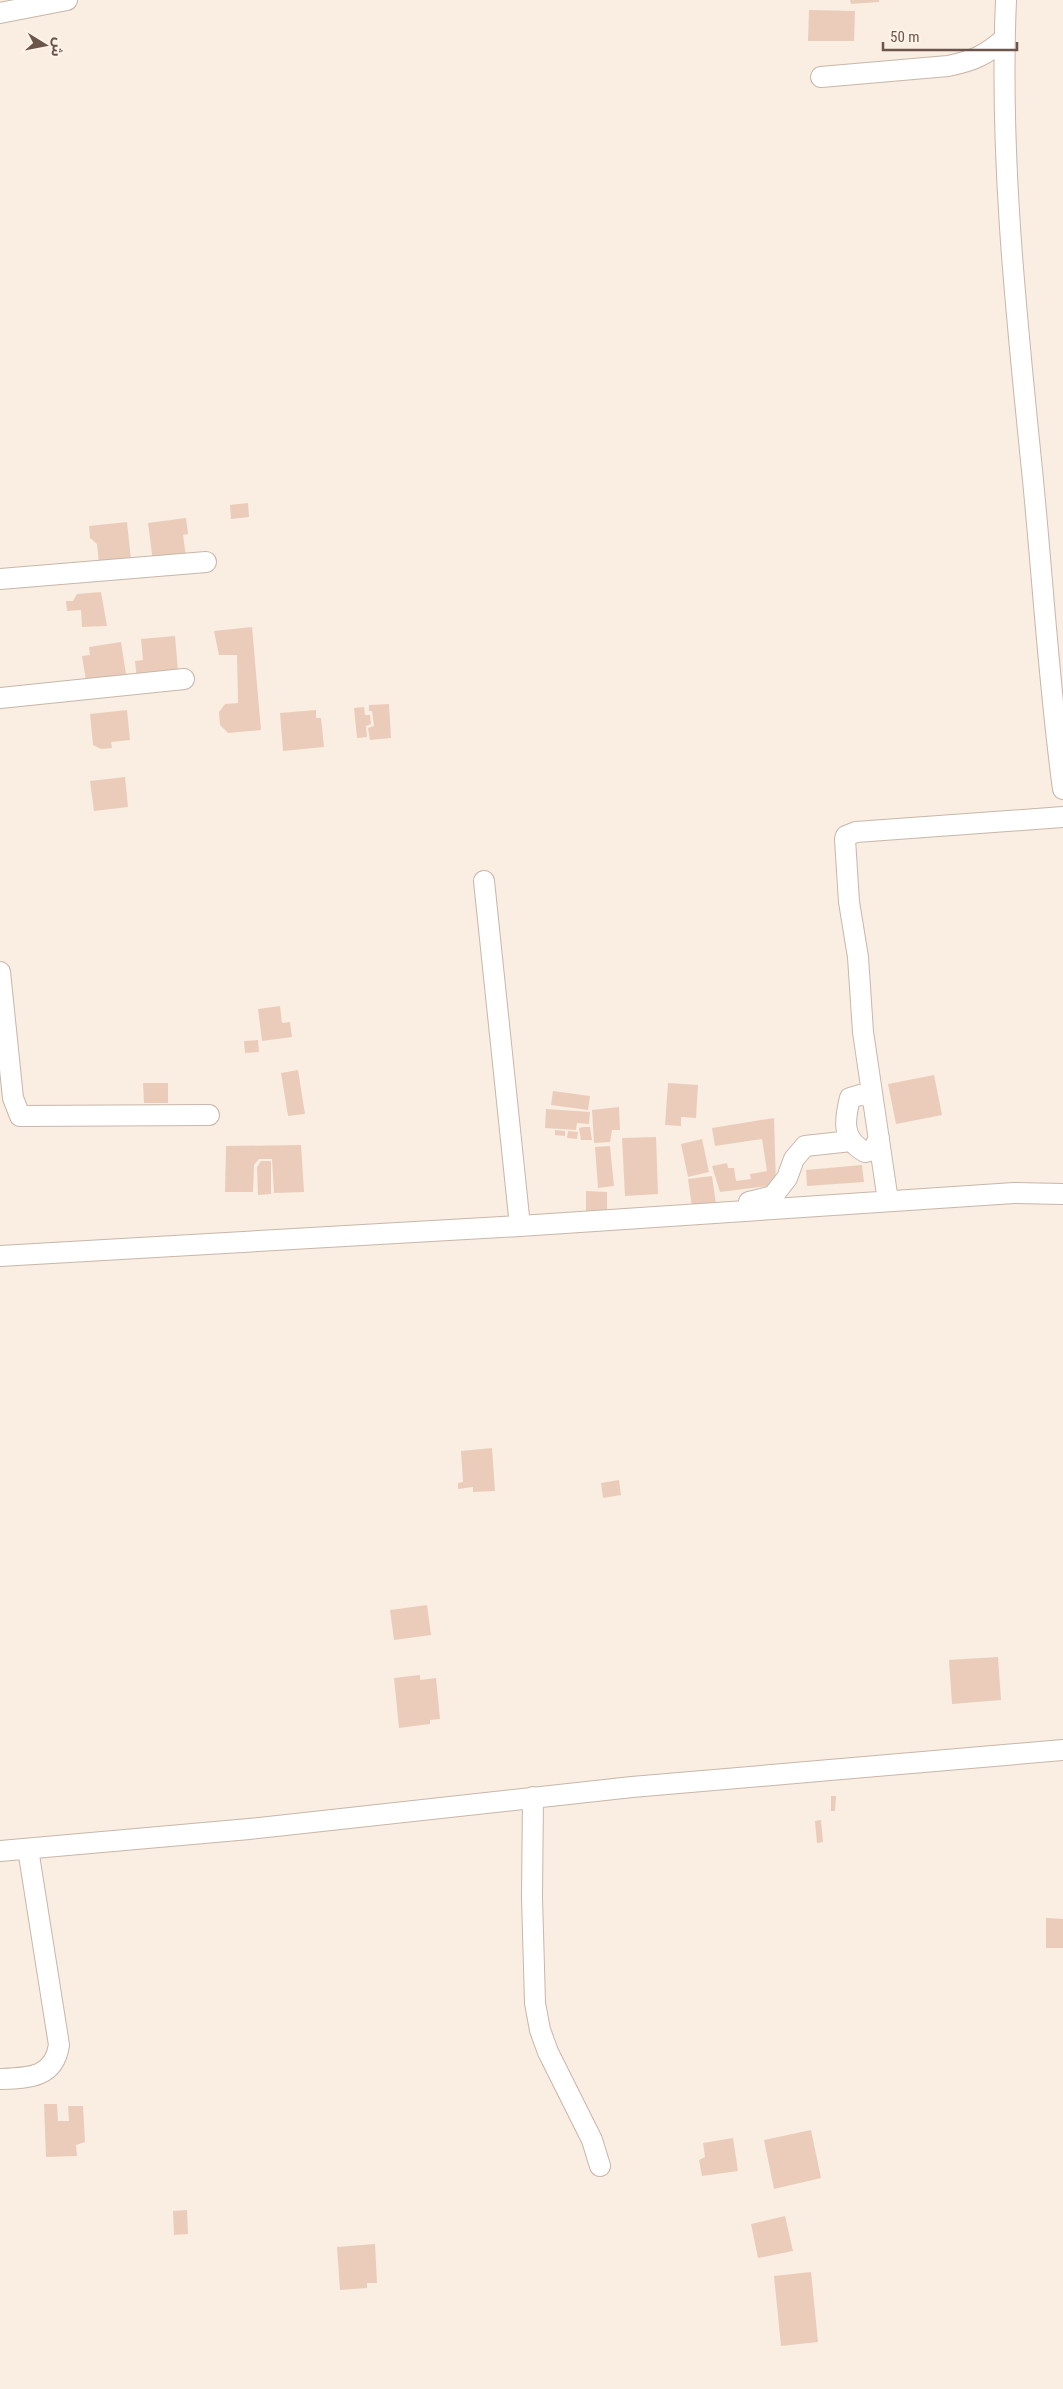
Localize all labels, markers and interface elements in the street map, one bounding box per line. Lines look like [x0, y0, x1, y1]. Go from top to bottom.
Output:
north arrow [20, 20, 70, 70]
scale bar [883, 20, 1017, 52]
text: 50 m [890, 28, 920, 46]
text: ش [48, 36, 67, 58]

